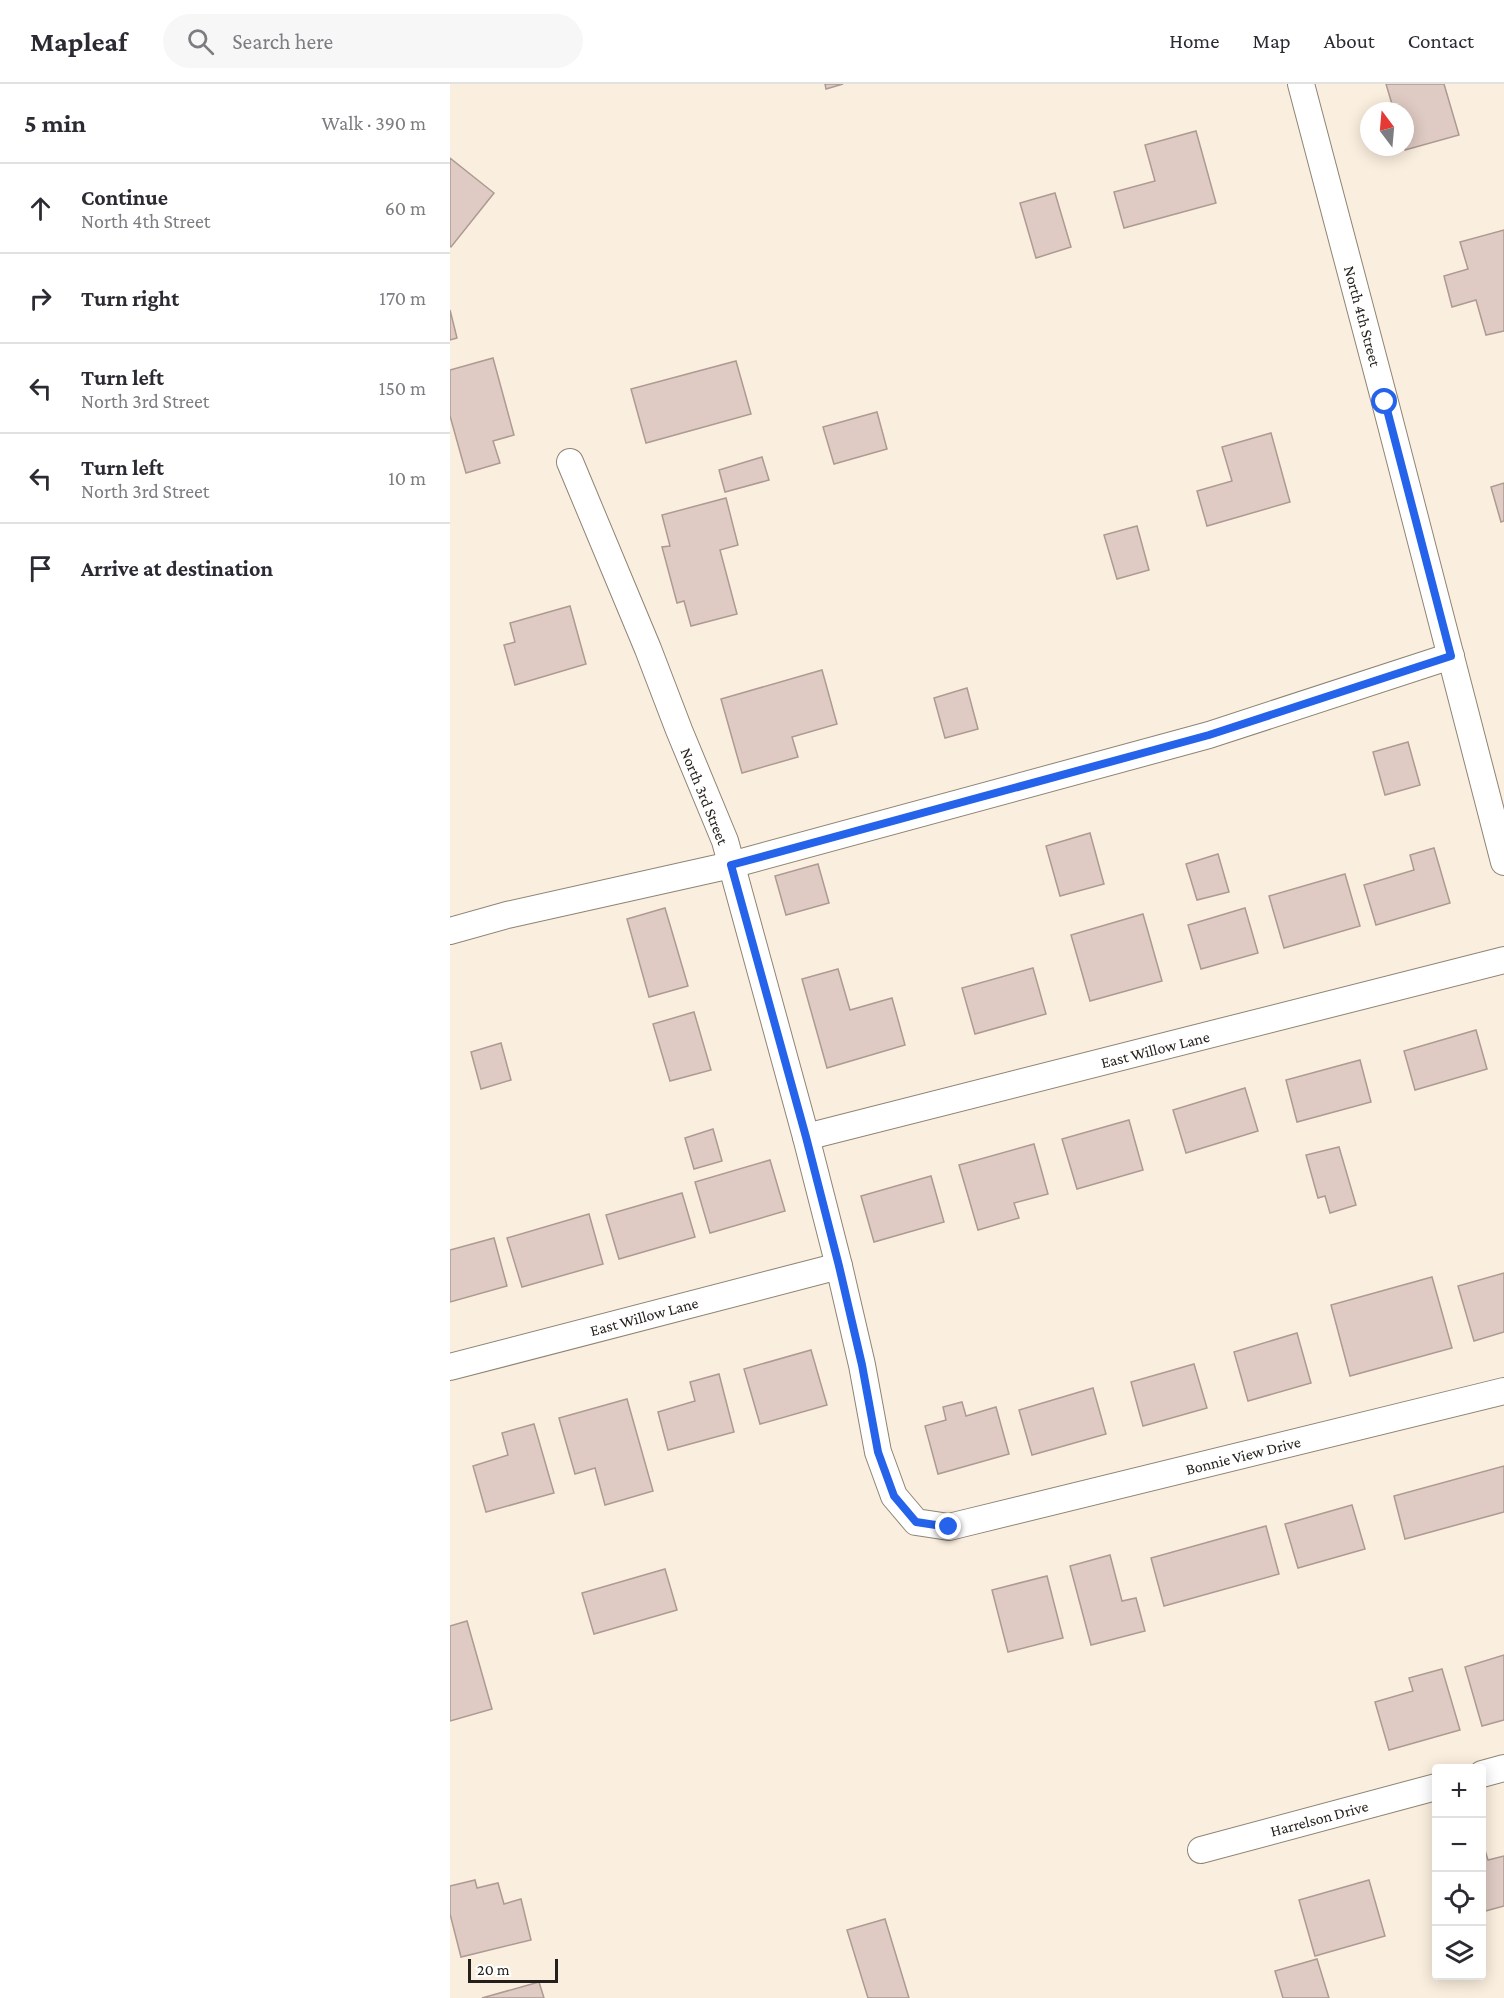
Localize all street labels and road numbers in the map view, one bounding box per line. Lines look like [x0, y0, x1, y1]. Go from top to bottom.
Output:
street label: North 4th Street [1341, 264, 1384, 369]
street label: North 3rd Street [677, 745, 732, 848]
street label: East Willow Lane [1099, 1028, 1211, 1071]
street label: East Willow Lane [588, 1294, 700, 1339]
street label: Bonnie View Drive [1184, 1433, 1302, 1478]
street label: Harrelson Drive [1268, 1797, 1370, 1840]

